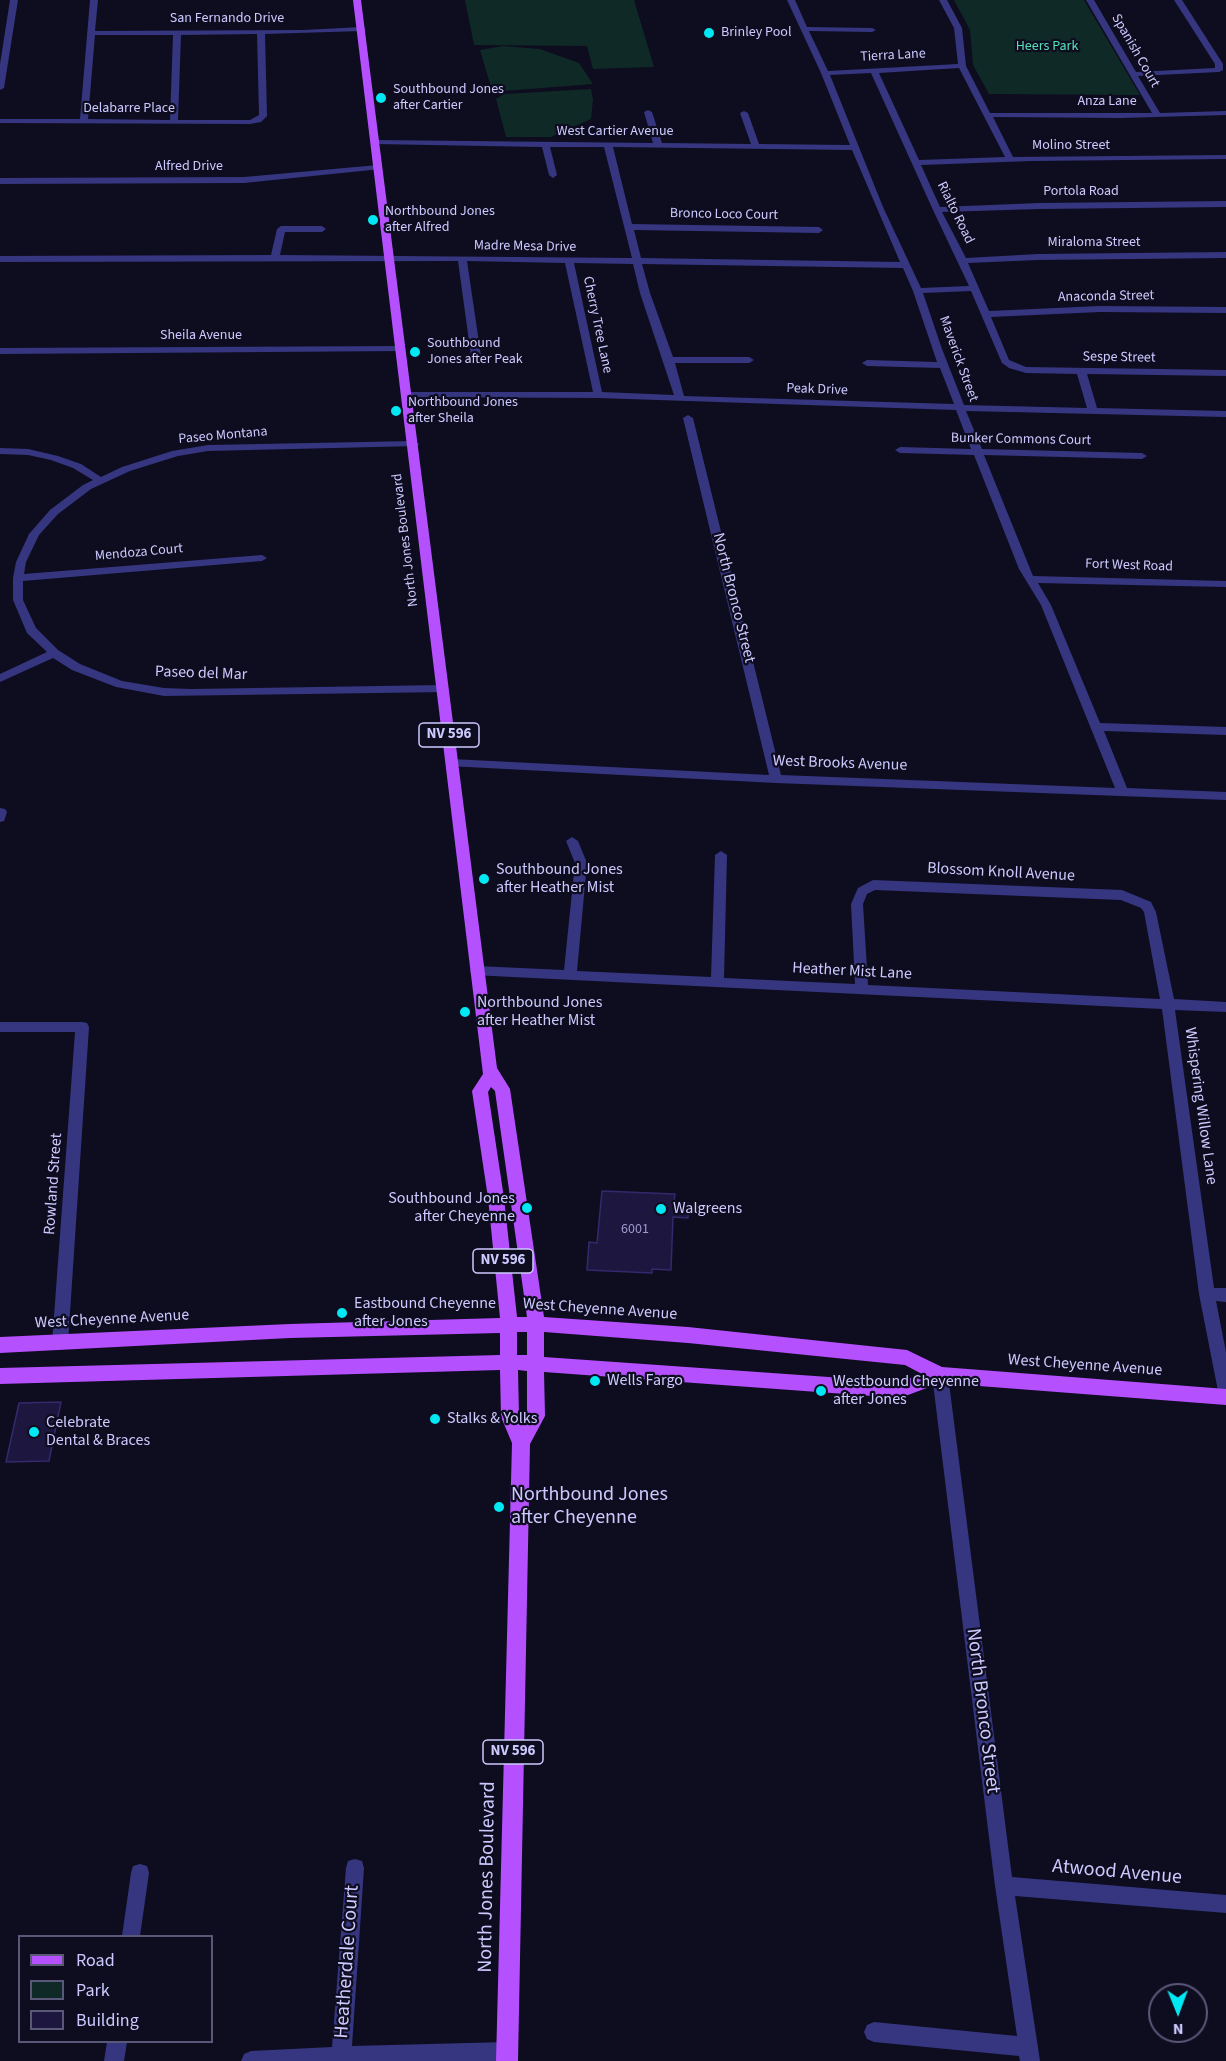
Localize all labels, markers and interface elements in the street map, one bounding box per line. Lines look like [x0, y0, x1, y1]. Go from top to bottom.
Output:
street label: San Fernando Drive [170, 11, 284, 27]
street label: Spanish Court [1107, 11, 1163, 91]
place label: Brinley Pool [721, 25, 791, 41]
marker: Brinley Pool [702, 26, 716, 40]
park label: Heers Park [1016, 39, 1078, 55]
street label: Tierra Lane [860, 46, 926, 66]
place label: Southbound Jones after Cartier [393, 82, 504, 114]
marker: Southbound Jones after Cartier [374, 91, 388, 105]
street label: Anza Lane [1077, 94, 1137, 110]
street label: Delabarre Place [83, 101, 175, 117]
street label: West Cartier Avenue [557, 124, 673, 140]
street label: Molino Street [1032, 138, 1110, 154]
street label: Alfred Drive [155, 159, 223, 175]
street label: Rialto Road [933, 179, 977, 247]
street label: Portola Road [1043, 184, 1119, 200]
place label: Northbound Jones after Alfred [385, 204, 495, 237]
street label: Bronco Loco Court [670, 206, 778, 224]
marker: Northbound Jones after Alfred [366, 213, 380, 227]
street label: Miraloma Street [1048, 235, 1140, 251]
street label: Madre Mesa Drive [474, 238, 576, 256]
street label: Cherry Tree Lane [579, 275, 615, 375]
street label: Anaconda Street [1058, 288, 1154, 306]
street label: Maverick Street [935, 314, 981, 404]
street label: Sheila Avenue [160, 328, 242, 344]
place label: Southbound Jones after Peak [427, 336, 523, 368]
marker: Southbound Jones after Peak [408, 345, 422, 359]
street label: Sespe Street [1082, 349, 1156, 367]
street label: Peak Drive [786, 381, 848, 399]
place label: Northbound Jones after Sheila [408, 395, 518, 428]
marker: Northbound Jones after Sheila [389, 404, 403, 418]
street label: Paseo Montana [178, 424, 268, 448]
street label: Bunker Commons Court [951, 430, 1091, 450]
street label: North Jones Boulevard [389, 472, 423, 608]
street label: North Bronco Street [708, 531, 758, 665]
street label: Mendoza Court [94, 541, 184, 565]
street label: Fort West Road [1085, 556, 1173, 576]
street label: Paseo del Mar [155, 663, 247, 685]
road number: NV 596 [419, 723, 479, 747]
street label: West Brooks Avenue [772, 752, 908, 776]
place label: Southbound Jones after Heather Mist [496, 860, 623, 898]
street label: Blossom Knoll Avenue [927, 860, 1075, 886]
marker: Southbound Jones after Heather Mist [477, 872, 491, 886]
street label: Heather Mist Lane [792, 959, 912, 985]
place label: Northbound Jones after Heather Mist [477, 993, 602, 1031]
marker: Northbound Jones after Heather Mist [458, 1005, 472, 1019]
street label: Whispering Willow Lane [1179, 1026, 1221, 1186]
street label: Rowland Street [41, 1132, 67, 1236]
place label: Southbound Jones after Cheyenne [388, 1189, 515, 1227]
place label: Walgreens [673, 1199, 742, 1219]
marker: Southbound Jones after Cheyenne [520, 1201, 534, 1215]
marker: Walgreens [654, 1202, 668, 1216]
house number: 6001 [621, 1222, 649, 1238]
road number: NV 596 [473, 1249, 533, 1273]
place label: Eastbound Cheyenne after Jones [354, 1294, 496, 1332]
street label: West Cheyenne Avenue [522, 1295, 678, 1325]
street label: West Cheyenne Avenue [34, 1306, 190, 1334]
marker: Eastbound Cheyenne after Jones [335, 1306, 349, 1320]
street label: West Cheyenne Avenue [1007, 1351, 1163, 1381]
place label: Wells Fargo [607, 1371, 683, 1391]
place label: Westbound Cheyenne after Jones [833, 1372, 979, 1410]
marker: Wells Fargo [588, 1374, 602, 1388]
marker: Westbound Cheyenne after Jones [814, 1384, 828, 1398]
place label: Stalks & Yolks [447, 1409, 537, 1429]
marker: Stalks & Yolks [428, 1412, 442, 1426]
place label: Celebrate Dental & Braces [46, 1413, 150, 1451]
marker: Celebrate Dental & Braces [27, 1425, 41, 1439]
place label: Northbound Jones after Cheyenne [511, 1484, 668, 1531]
marker: Northbound Jones after Cheyenne [492, 1500, 506, 1514]
street label: North Bronco Street [960, 1627, 1004, 1795]
road number: NV 596 [483, 1740, 543, 1764]
street label: North Jones Boulevard [474, 1781, 502, 1973]
street label: Atwood Avenue [1051, 1855, 1183, 1891]
street label: Heatherdale Court [331, 1884, 365, 2040]
legend [18, 1935, 213, 2043]
text: Road [76, 1948, 115, 1973]
text: Park [76, 1978, 110, 2003]
north arrow [1148, 1983, 1208, 2043]
text: Building [76, 2008, 139, 2033]
text: N [1173, 2018, 1184, 2040]

